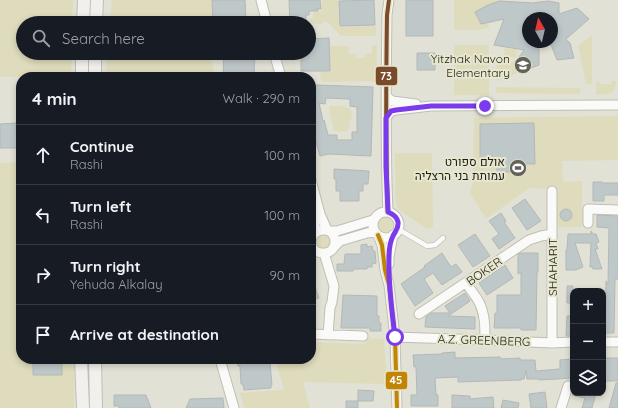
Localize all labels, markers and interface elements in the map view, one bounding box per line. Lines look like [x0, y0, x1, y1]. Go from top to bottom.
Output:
north arrow [522, 12, 558, 48]
search box [16, 16, 316, 60]
icon: search [30, 27, 52, 49]
text: Search here [62, 29, 145, 48]
place label: Yitzhak Navon Elementary [431, 51, 510, 80]
school or university icon: Yitzhak Navon Elementary [513, 55, 533, 75]
line badge: 73 [375, 66, 398, 86]
text: 73 [380, 69, 392, 83]
text: 4 min [32, 88, 77, 109]
text: Walk · 290 m [223, 90, 300, 106]
route end [476, 97, 494, 115]
text: Continue [70, 137, 134, 156]
icon: ahead [32, 144, 54, 166]
text: 100 m [264, 147, 300, 163]
place label: אולם ספורט עמותת בני הרצליה [415, 154, 505, 183]
text: Rashi [70, 156, 103, 172]
sports icon: אולם ספורט עמותת בני הרצליה [508, 158, 528, 178]
text: Turn left [70, 197, 132, 216]
icon: left [32, 204, 54, 226]
text: 100 m [264, 207, 300, 223]
text: Rashi [70, 216, 103, 232]
street label: SHAHARIT [545, 238, 560, 296]
street label: BOKER [463, 254, 505, 288]
text: Turn right [70, 257, 141, 276]
icon: right [32, 264, 54, 286]
text: 90 m [270, 267, 300, 283]
text: Yehuda Alkalay [70, 276, 163, 292]
map controls [570, 288, 606, 396]
button: + [570, 288, 606, 324]
icon: arrive [32, 324, 54, 346]
button: − [570, 324, 606, 360]
text: Arrive at destination [70, 325, 219, 344]
route start [386, 328, 404, 346]
street label: A.Z. GREENBERG [437, 331, 531, 349]
button: layers [570, 360, 606, 396]
line badge: 45 [385, 371, 408, 390]
text: 45 [390, 373, 402, 387]

